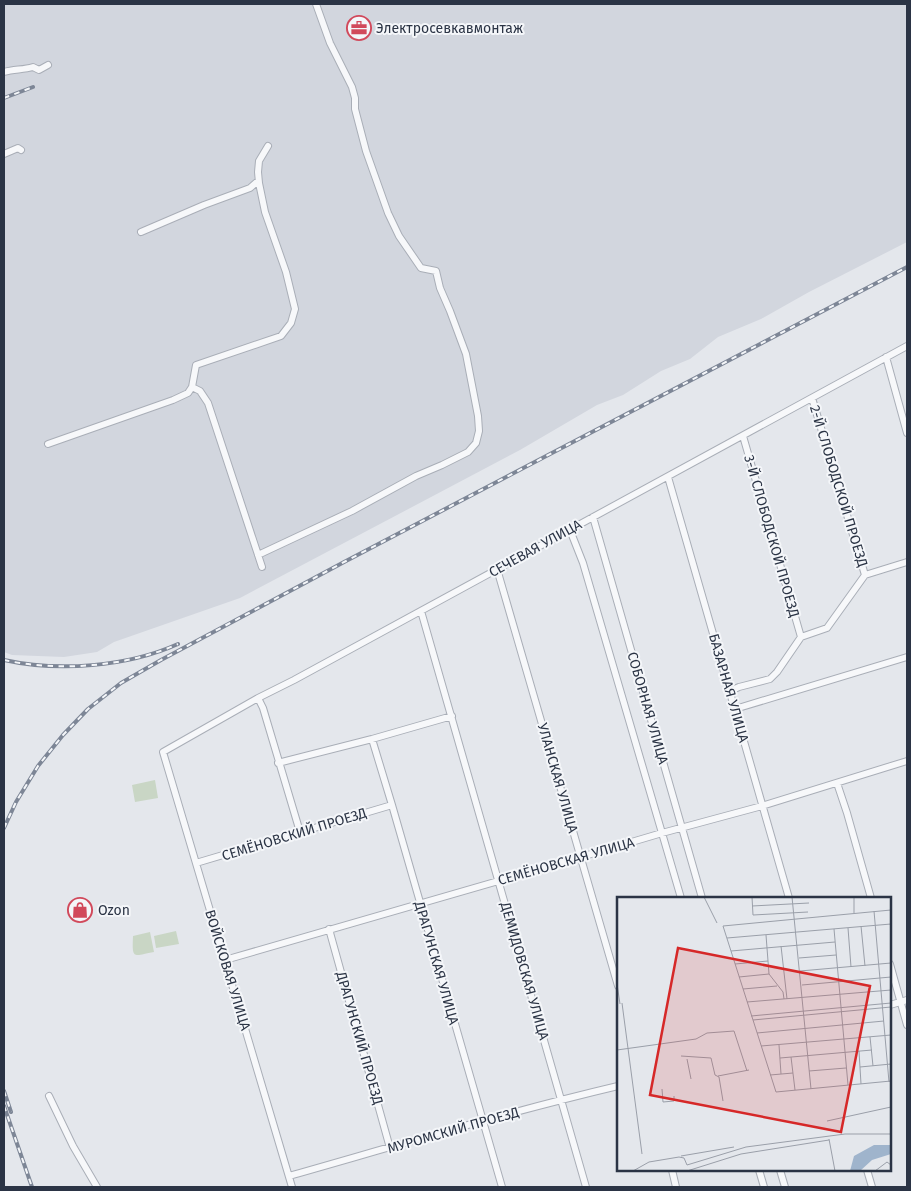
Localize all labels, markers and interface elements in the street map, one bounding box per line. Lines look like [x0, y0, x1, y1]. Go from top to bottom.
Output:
office icon: Электросевкавмонтаж [346, 15, 372, 41]
place label: Электросевкавмонтаж [376, 20, 523, 37]
street label: 2-Й СЛОБОДСКОЙ ПРОЕЗД [806, 403, 871, 569]
street label: 3-Й СЛОБОДСКОЙ ПРОЕЗД [740, 453, 803, 619]
street label: СЕЧЕВАЯ УЛИЦА [486, 516, 585, 581]
street label: БАЗАРНАЯ УЛИЦА [705, 632, 752, 745]
street label: СОБОРНАЯ УЛИЦА [623, 650, 672, 766]
street label: УЛАНСКАЯ УЛИЦА [534, 721, 581, 835]
street label: СЕМЁНОВСКИЙ ПРОЕЗД [220, 804, 369, 865]
street label: СЕМЁНОВСКАЯ УЛИЦА [496, 834, 636, 889]
shop icon: Ozon [67, 897, 93, 923]
inset map [617, 897, 891, 1171]
street label: ДРАГУНСКАЯ УЛИЦА [410, 898, 462, 1027]
street label: ДЕМИДОВСКАЯ УЛИЦА [496, 899, 552, 1042]
place label: Ozon [98, 902, 130, 919]
street label: ВОЙСКОВАЯ УЛИЦА [201, 908, 254, 1033]
street label: ДРАГУНСКИЙ ПРОЕЗД [332, 969, 387, 1107]
street label: МУРОМСКИЙ ПРОЕЗД [385, 1104, 521, 1157]

